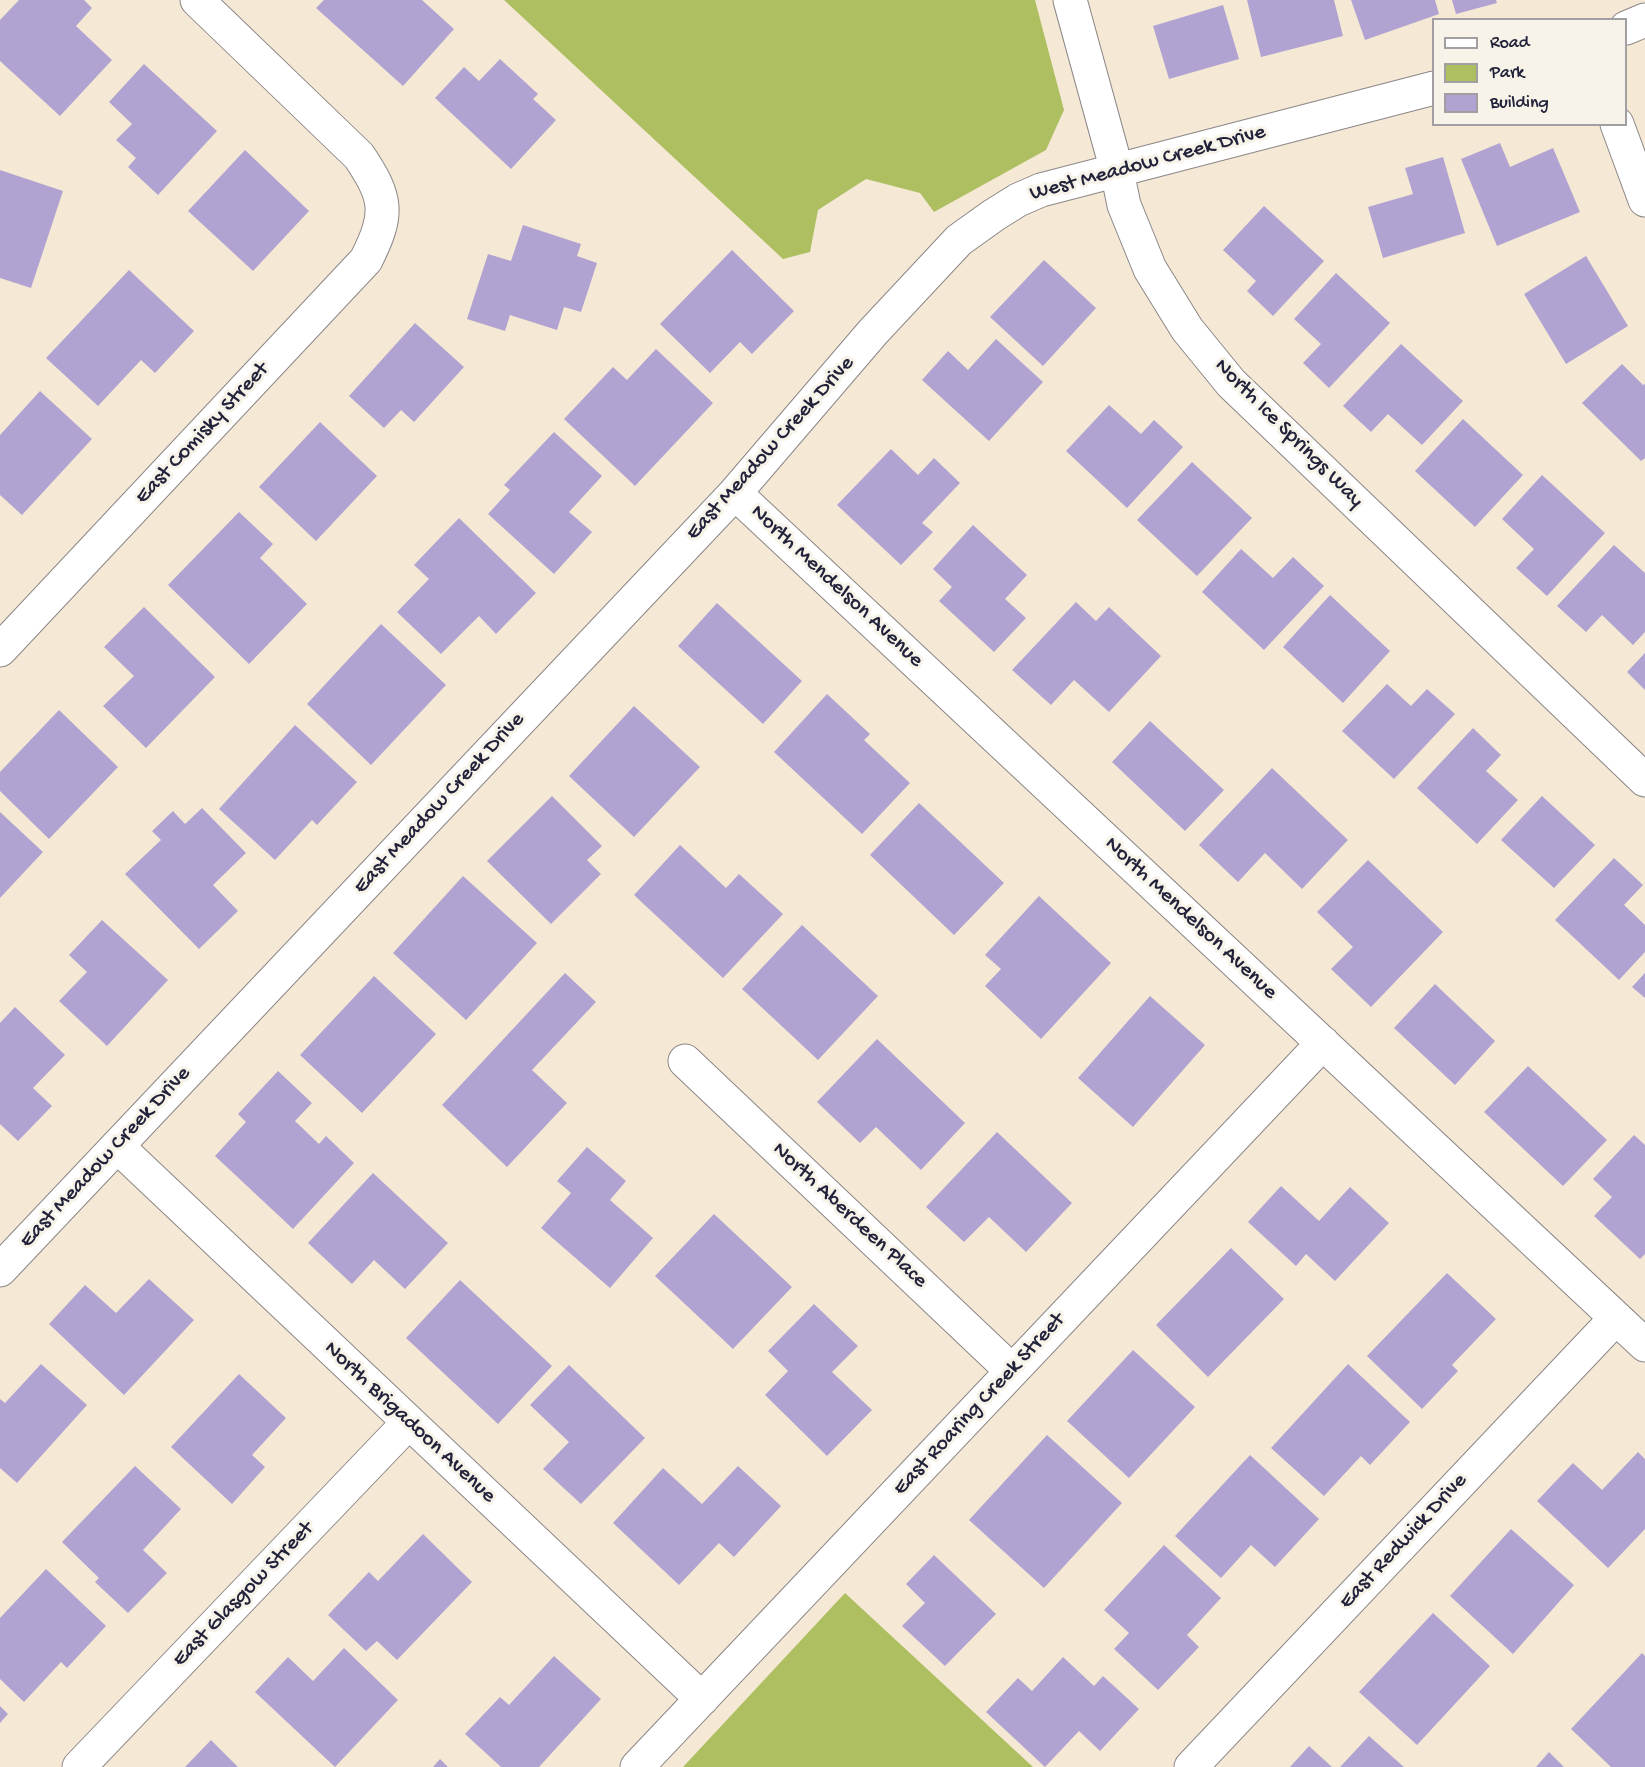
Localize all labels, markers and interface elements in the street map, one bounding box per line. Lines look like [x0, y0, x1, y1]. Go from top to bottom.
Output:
legend [1432, 18, 1627, 126]
text: Road [1490, 33, 1529, 54]
text: Park [1490, 63, 1524, 84]
text: Building [1490, 93, 1549, 114]
street label: West Meadow Creek Drive [1027, 120, 1269, 208]
street label: East Meadow Creek Drive [681, 351, 861, 547]
street label: North Ice Springs Way [1208, 354, 1368, 514]
street label: East Comisky Street [130, 358, 276, 510]
street label: North Mendelson Avenue [744, 500, 928, 674]
street label: East Meadow Creek Drive [349, 708, 531, 900]
street label: North Mendelson Avenue [1098, 832, 1282, 1006]
street label: East Meadow Creek Drive [15, 1062, 197, 1254]
street label: North Aberdeen Place [766, 1137, 932, 1295]
street label: East Roaring Creek Street [888, 1308, 1072, 1502]
street label: North Brigadoon Avenue [317, 1336, 501, 1510]
street label: East Redwick Drive [1334, 1469, 1474, 1615]
street label: East Glasgow Street [168, 1517, 320, 1673]

